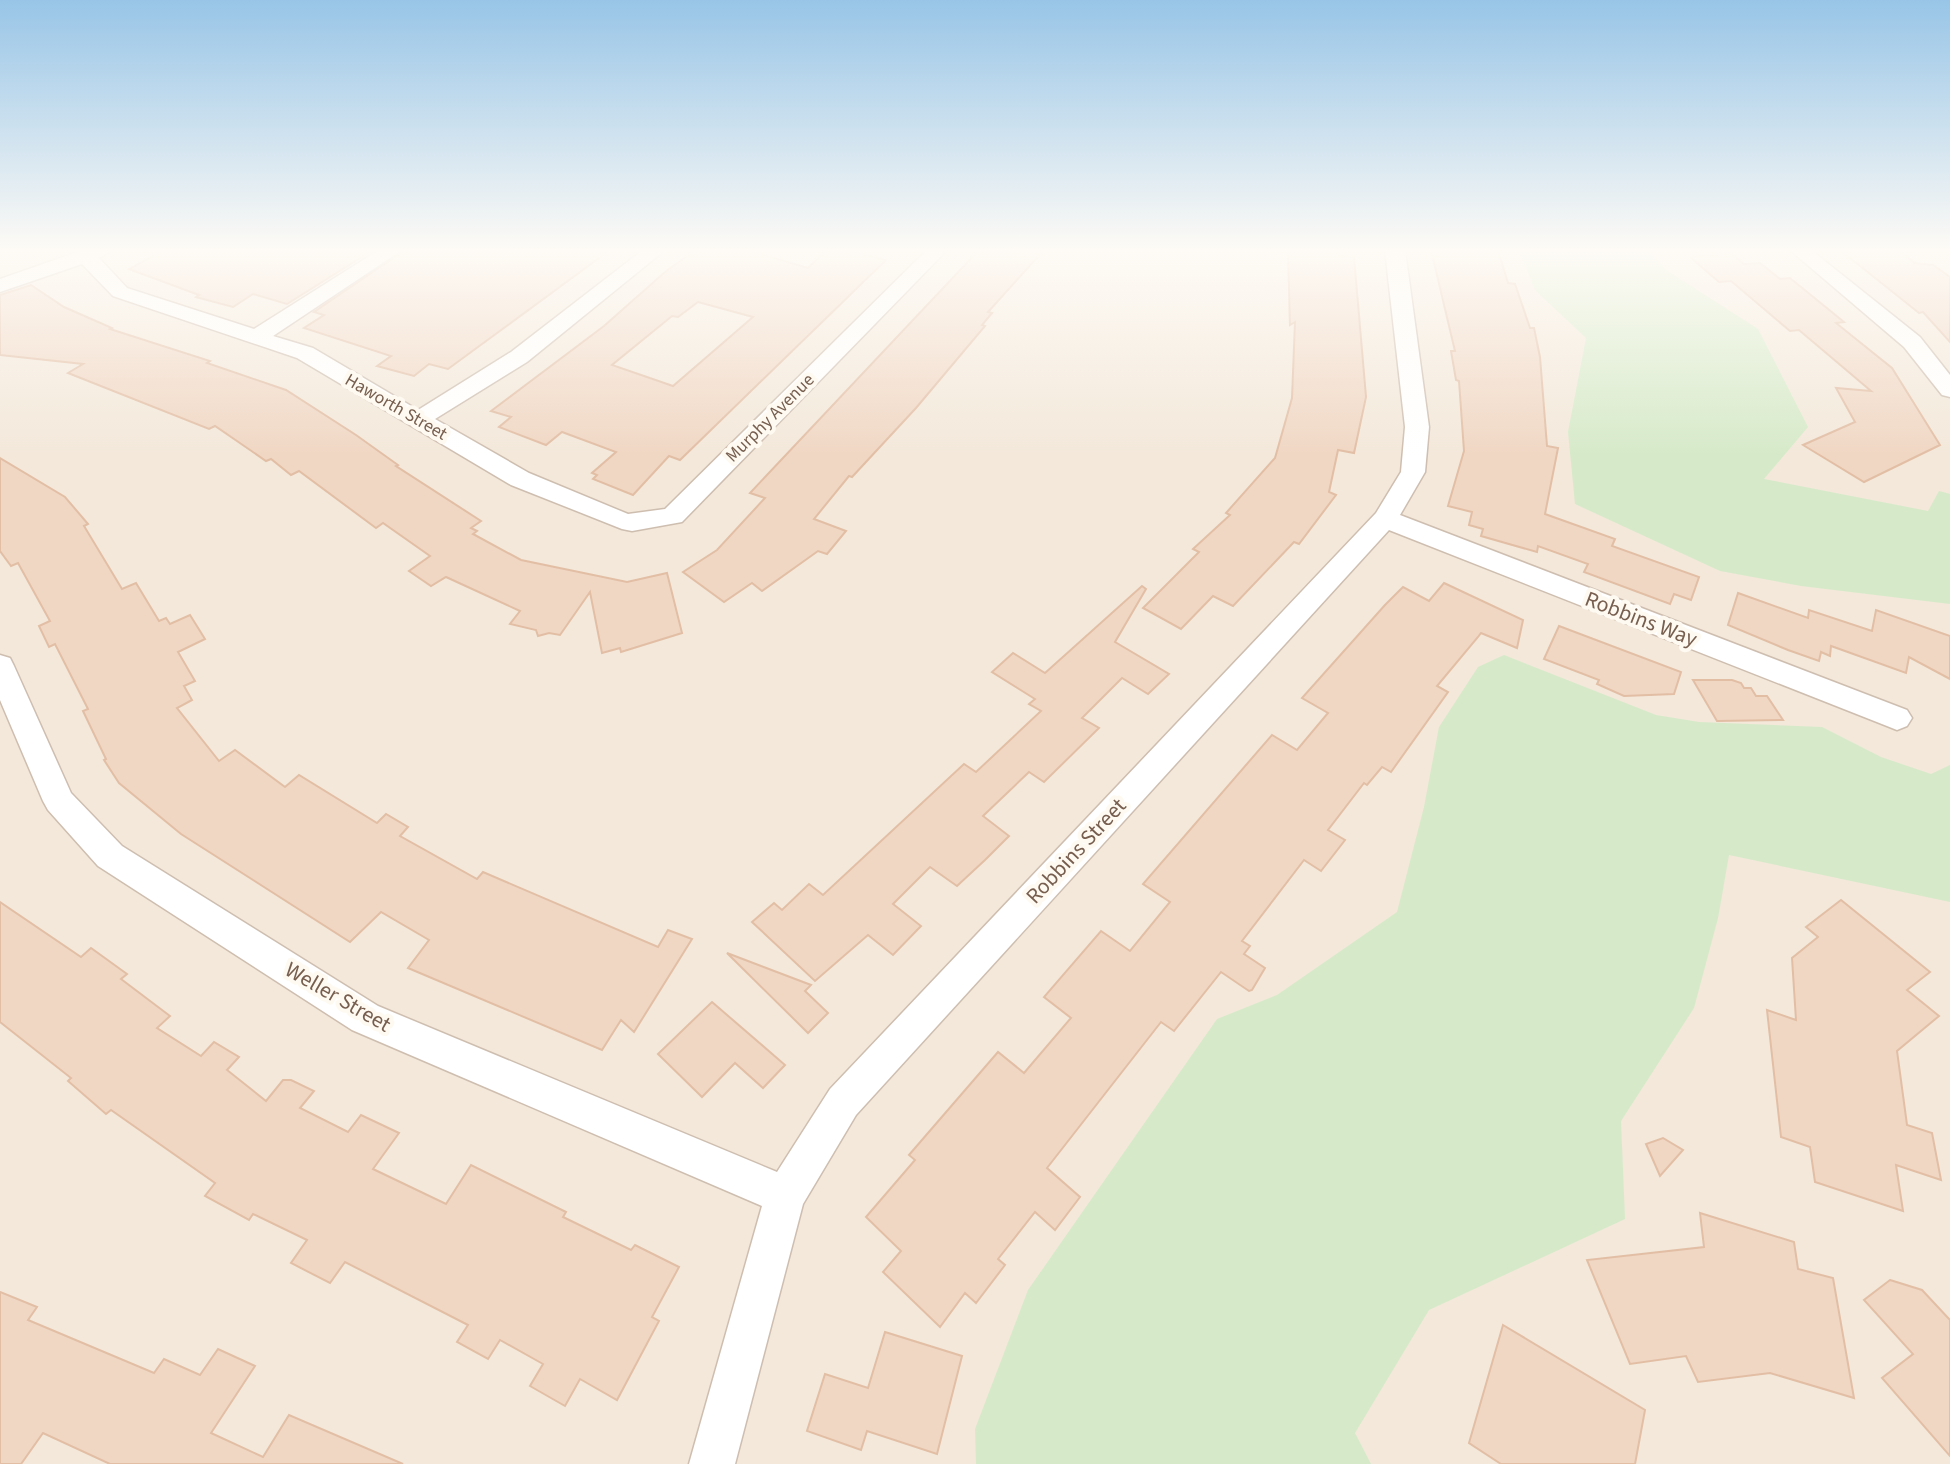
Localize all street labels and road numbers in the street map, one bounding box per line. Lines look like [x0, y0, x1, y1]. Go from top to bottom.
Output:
street label: Haworth Street [340, 368, 452, 446]
street label: Murphy Avenue [720, 368, 820, 468]
street label: Robbins Way [1580, 583, 1702, 655]
street label: Robbins Street [1018, 790, 1134, 911]
street label: Weller Street [279, 954, 397, 1041]

